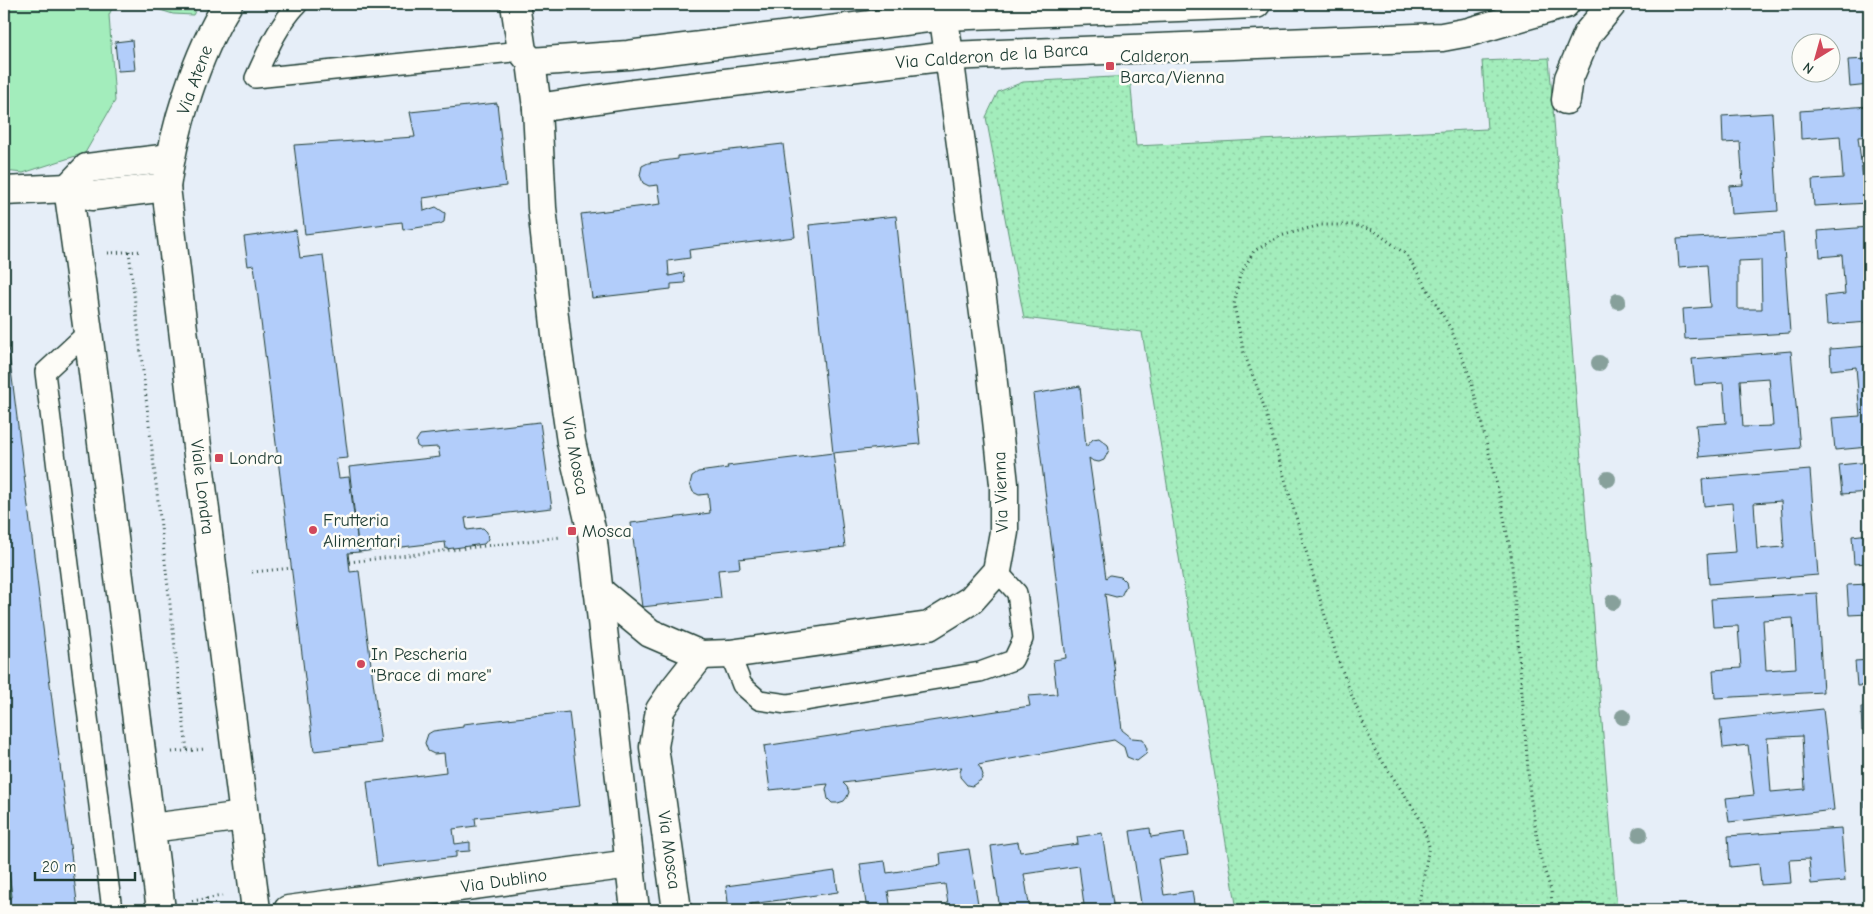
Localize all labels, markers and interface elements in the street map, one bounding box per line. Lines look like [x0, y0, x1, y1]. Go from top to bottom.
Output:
north arrow [1790, 32, 1840, 82]
street label: Via Calderon de la Barca [895, 39, 1089, 73]
street label: Via Atene [173, 43, 217, 117]
place label: Calderon Barca/Vienna [1120, 46, 1225, 88]
text: N [1800, 58, 1817, 78]
marker: Calderon Barca/Vienna [1104, 60, 1116, 72]
street label: Via Mosca [557, 415, 593, 497]
street label: Viale Londra [186, 438, 218, 536]
place label: Londra [229, 448, 283, 469]
street label: Via Vienna [989, 451, 1013, 533]
marker: Londra [213, 452, 225, 464]
place label: Frutteria Alimentari [323, 510, 401, 552]
place label: Mosca [582, 521, 632, 542]
marker: Frutteria Alimentari [307, 524, 319, 536]
marker: Mosca [566, 525, 578, 537]
place label: In Pescheria "Brace di mare" [371, 644, 492, 686]
marker: In Pescheria "Brace di mare" [355, 658, 367, 670]
street label: Via Mosca [653, 809, 685, 891]
scale bar [35, 849, 135, 881]
text: 20 m [42, 858, 76, 876]
street label: Via Dublino [460, 865, 548, 897]

